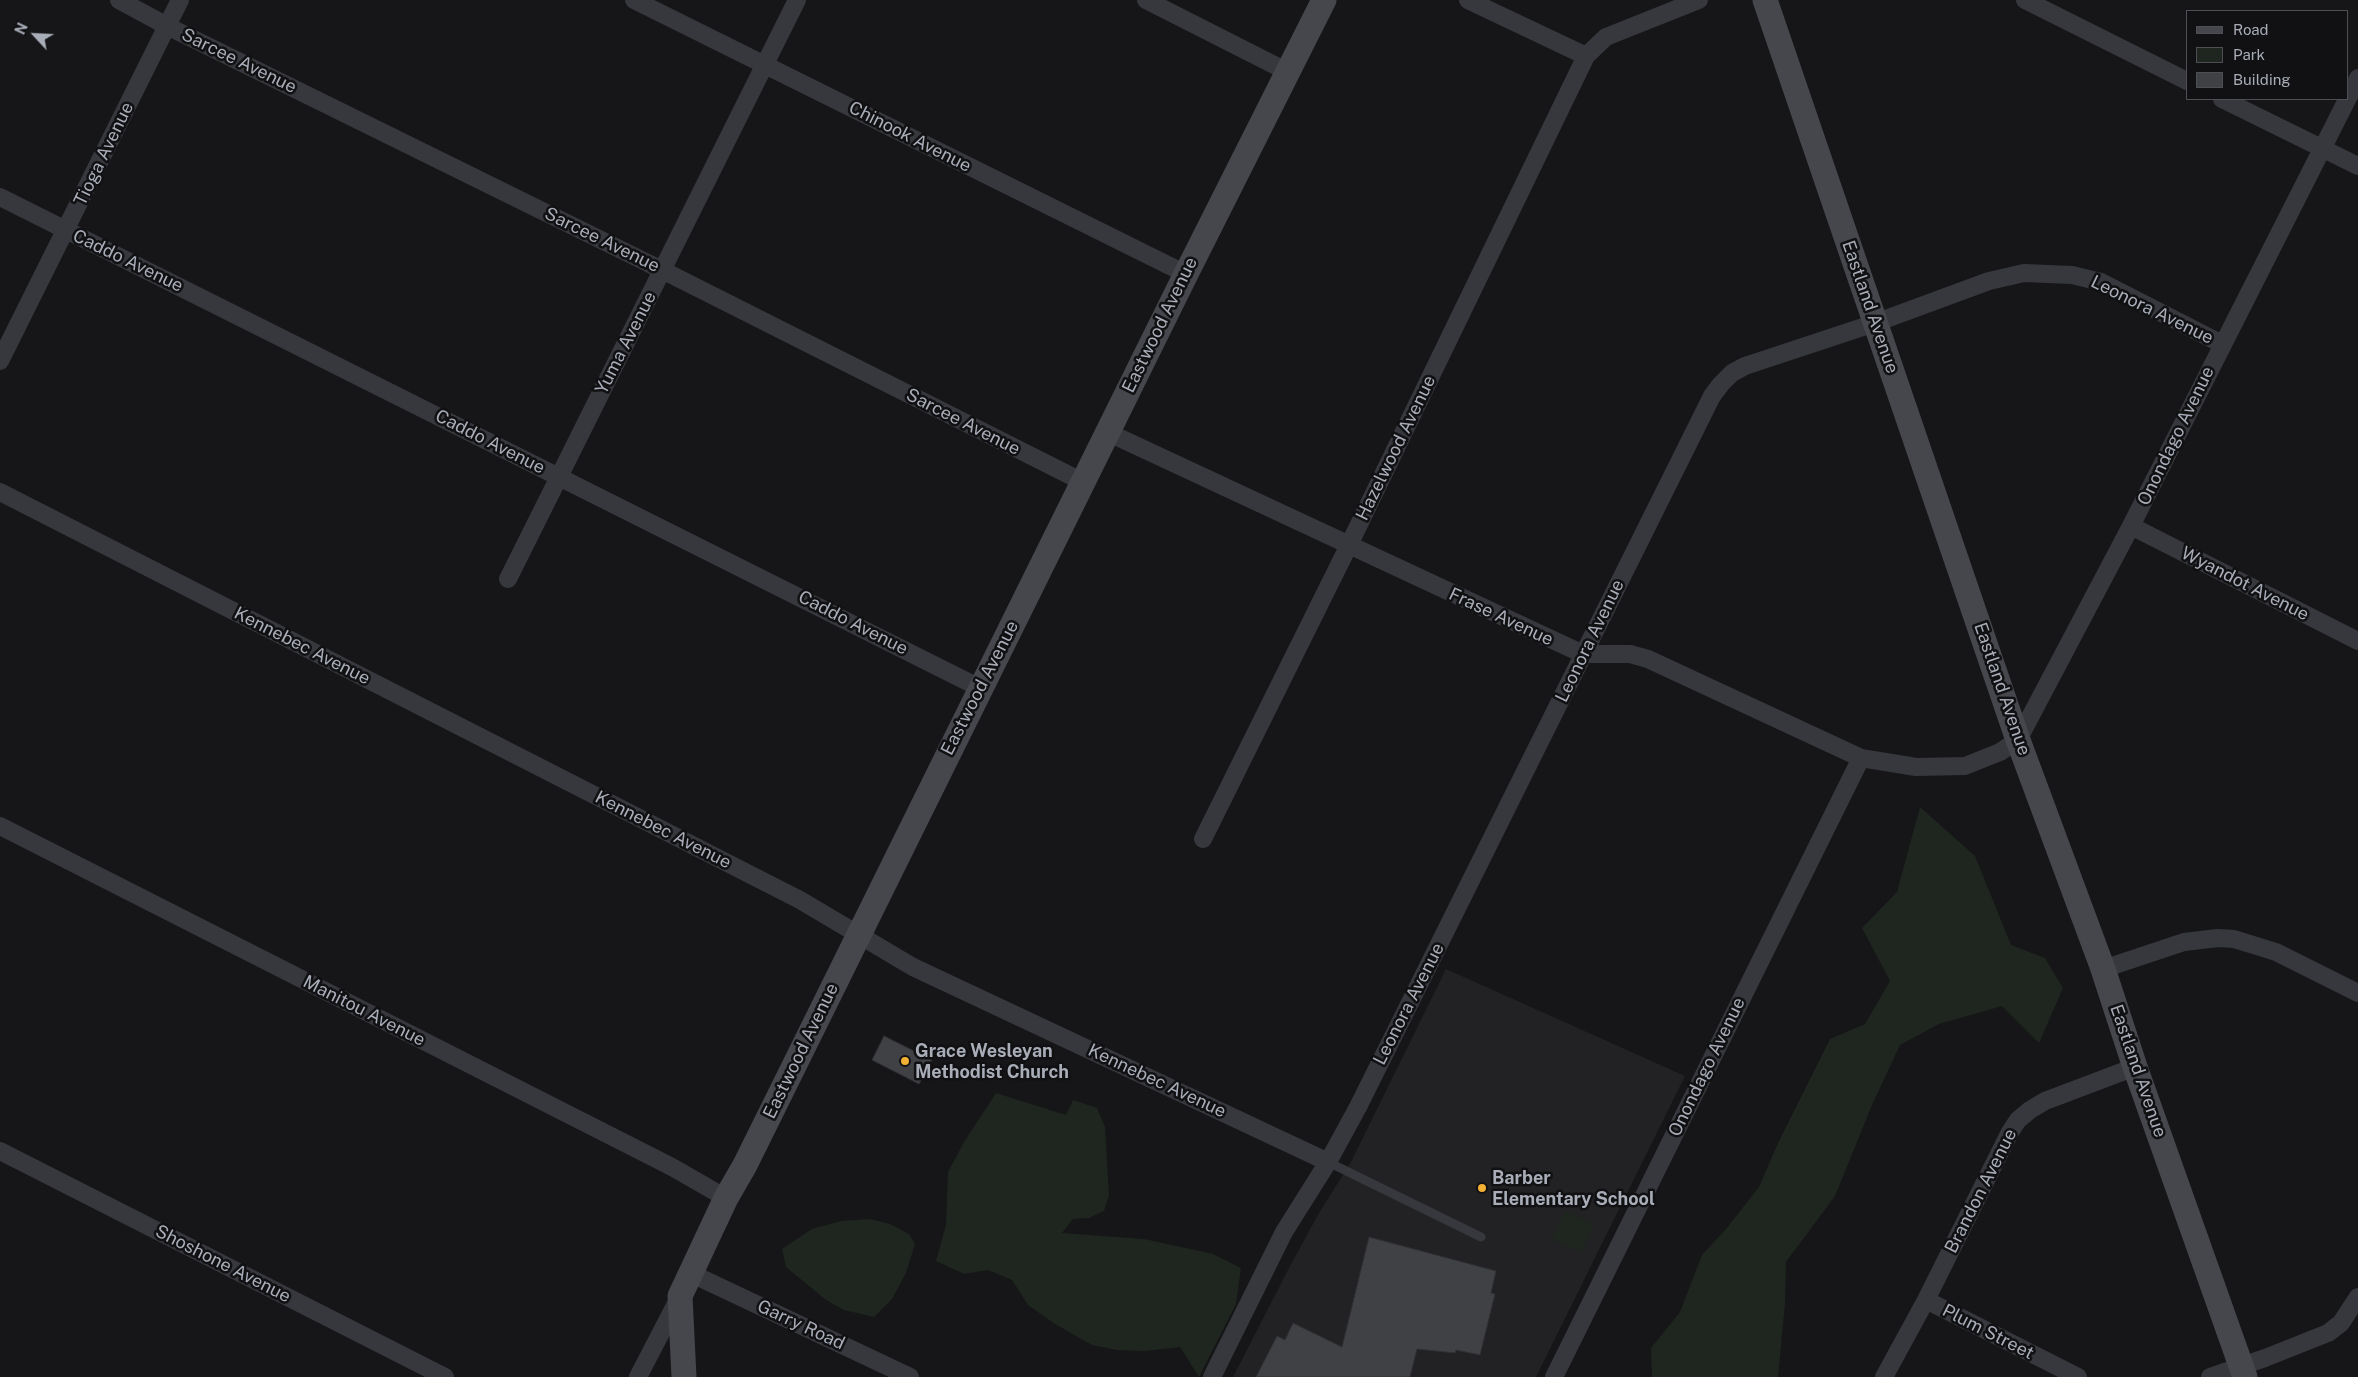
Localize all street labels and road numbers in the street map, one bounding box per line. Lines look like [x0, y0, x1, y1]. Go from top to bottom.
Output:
street label: Sarcee Avenue [178, 24, 300, 98]
street label: Chinook Avenue [845, 97, 975, 177]
street label: Tioga Avenue [70, 99, 138, 209]
street label: Sarcee Avenue [541, 203, 663, 277]
street label: Caddo Avenue [69, 225, 187, 297]
street label: Eastland Avenue [1837, 238, 1903, 376]
street label: Eastwood Avenue [1118, 254, 1202, 396]
street label: Leonora Avenue [2087, 271, 2217, 349]
street label: Yuma Avenue [591, 288, 661, 398]
street label: Onondago Avenue [2133, 363, 2219, 509]
street label: Hazelwood Avenue [1352, 372, 1440, 524]
street label: Sarcee Avenue [902, 384, 1024, 460]
street label: Caddo Avenue [432, 405, 548, 479]
street label: Wyandot Avenue [2177, 542, 2313, 626]
street label: Leonora Avenue [1551, 576, 1629, 706]
street label: Frase Avenue [1445, 583, 1557, 651]
street label: Caddo Avenue [795, 586, 911, 660]
street label: Kennebec Avenue [230, 602, 374, 690]
street label: Eastwood Avenue [937, 617, 1023, 759]
street label: Eastland Avenue [1969, 620, 2035, 758]
street label: Kennebec Avenue [591, 786, 735, 874]
street label: Leonora Avenue [1369, 939, 1449, 1069]
street label: Manitou Avenue [299, 971, 429, 1051]
street label: Eastwood Avenue [759, 980, 843, 1122]
street label: Onondago Avenue [1664, 994, 1750, 1140]
street label: Eastland Avenue [2105, 1002, 2171, 1140]
street label: Kennebec Avenue [1085, 1040, 1229, 1122]
street label: Brandon Avenue [1940, 1125, 2022, 1257]
street label: Shoshone Avenue [152, 1221, 294, 1307]
street label: Garry Road [754, 1295, 848, 1355]
street label: Plum Street [1939, 1300, 2037, 1364]

